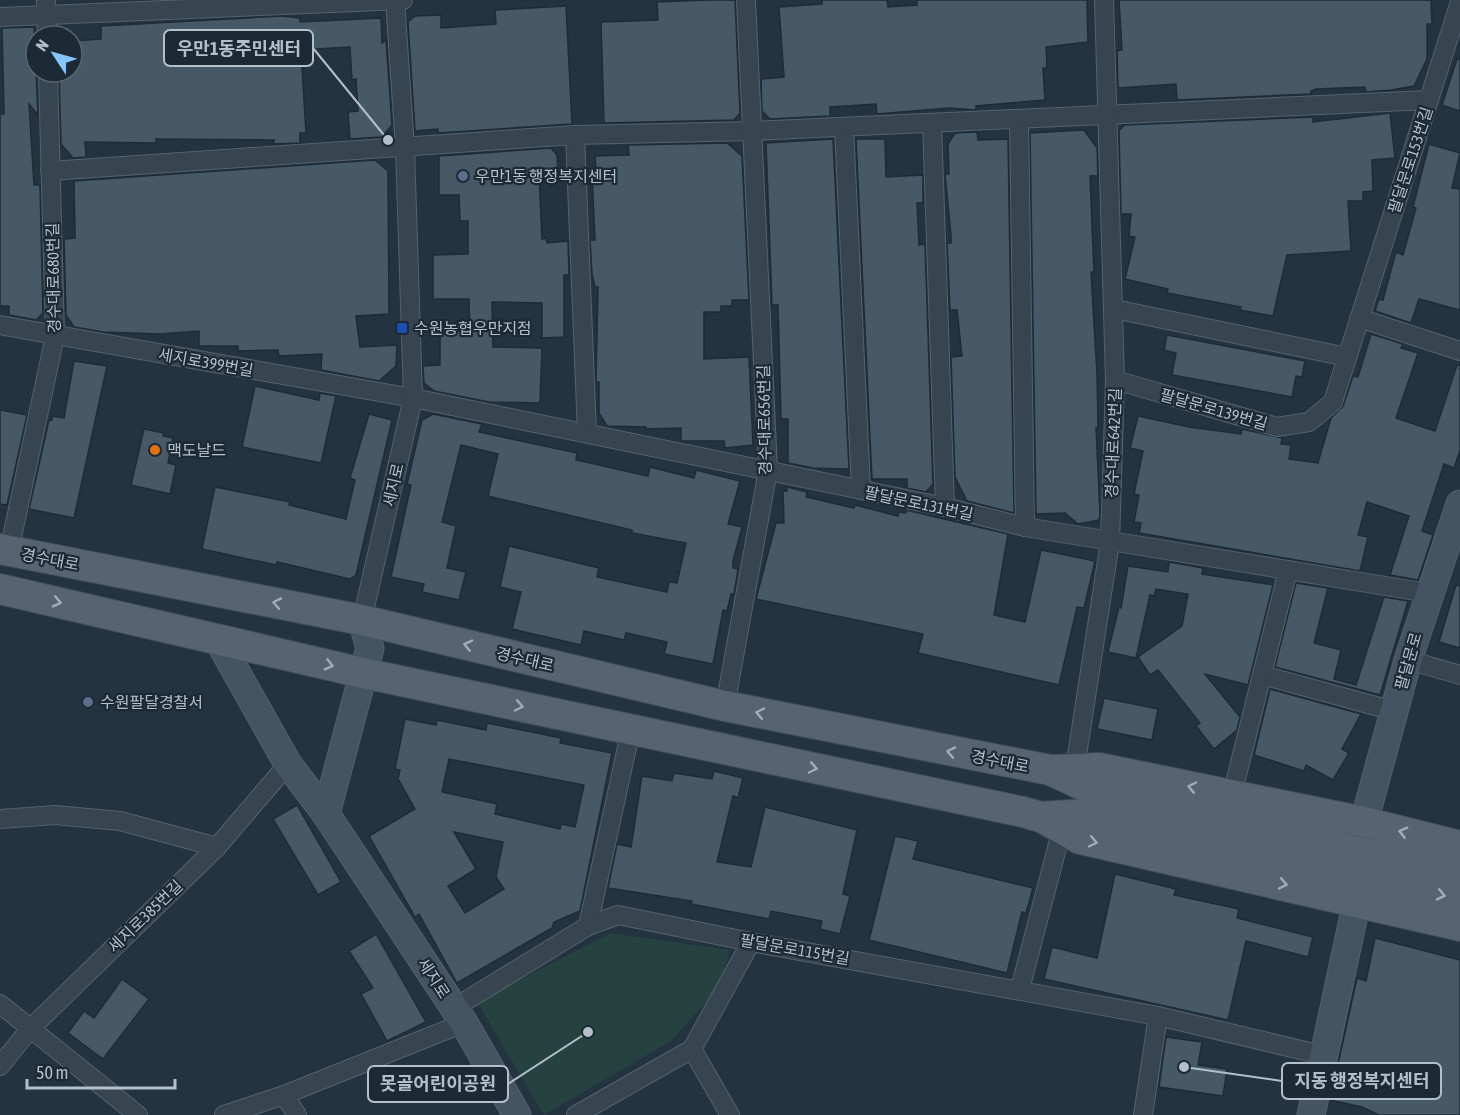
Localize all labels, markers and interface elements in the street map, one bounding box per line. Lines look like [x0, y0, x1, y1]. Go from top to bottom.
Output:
north arrow [24, 24, 84, 84]
callout: 우만1동주민센터 [164, 30, 313, 66]
text: N [32, 36, 52, 54]
text: 우만1동주민센터 [177, 38, 301, 59]
street label: 팔달문로153번길 [1384, 104, 1436, 216]
place label: 우만1동 행정복지센터 [475, 167, 617, 185]
marker: 우만1동 행정복지센터 [456, 169, 470, 183]
street label: 경수대로680번길 [43, 222, 63, 334]
place label: 수원농협우만지점 [414, 319, 532, 337]
marker: 수원농협우만지점 [395, 321, 409, 335]
street label: 세지로399번길 [157, 345, 255, 379]
street label: 경수대로656번길 [754, 364, 774, 476]
street label: 팔달문로139번길 [1158, 385, 1270, 433]
street label: 경수대로642번길 [1102, 387, 1124, 499]
place label: 맥도날드 [167, 441, 226, 459]
marker: 맥도날드 [148, 443, 162, 457]
street label: 세지로 [379, 461, 407, 509]
street label: 팔달문로131번길 [863, 483, 975, 523]
street label: 경수대로 [19, 545, 81, 574]
one-way arrow [52, 594, 62, 607]
one-way arrow [273, 597, 283, 610]
street label: 팔달문로 [1391, 630, 1425, 692]
one-way arrow [463, 639, 473, 652]
street label: 경수대로 [494, 644, 556, 674]
one-way arrow [324, 658, 334, 671]
place label: 수원팔달경찰서 [100, 693, 203, 711]
marker: 수원팔달경찰서 [81, 695, 95, 709]
one-way arrow [514, 699, 524, 712]
one-way arrow [755, 707, 765, 720]
one-way arrow [947, 746, 957, 759]
street label: 경수대로 [969, 747, 1031, 776]
one-way arrow [808, 761, 818, 774]
one-way arrow [1187, 781, 1197, 794]
one-way arrow [1399, 826, 1409, 839]
one-way arrow [1088, 835, 1098, 848]
street label: 세지로385번길 [104, 876, 186, 956]
one-way arrow [1278, 877, 1288, 890]
one-way arrow [1436, 887, 1446, 900]
street label: 팔달문로115번길 [739, 931, 851, 967]
street label: 세지로 [414, 955, 454, 1002]
scale bar [27, 1052, 176, 1090]
text: 50 m [36, 1062, 68, 1083]
callout: 지동 행정복지센터 [1282, 1063, 1441, 1099]
callout: 못골어린이공원 [368, 1066, 508, 1102]
text: 지동 행정복지센터 [1295, 1070, 1429, 1091]
text: 못골어린이공원 [380, 1073, 496, 1094]

